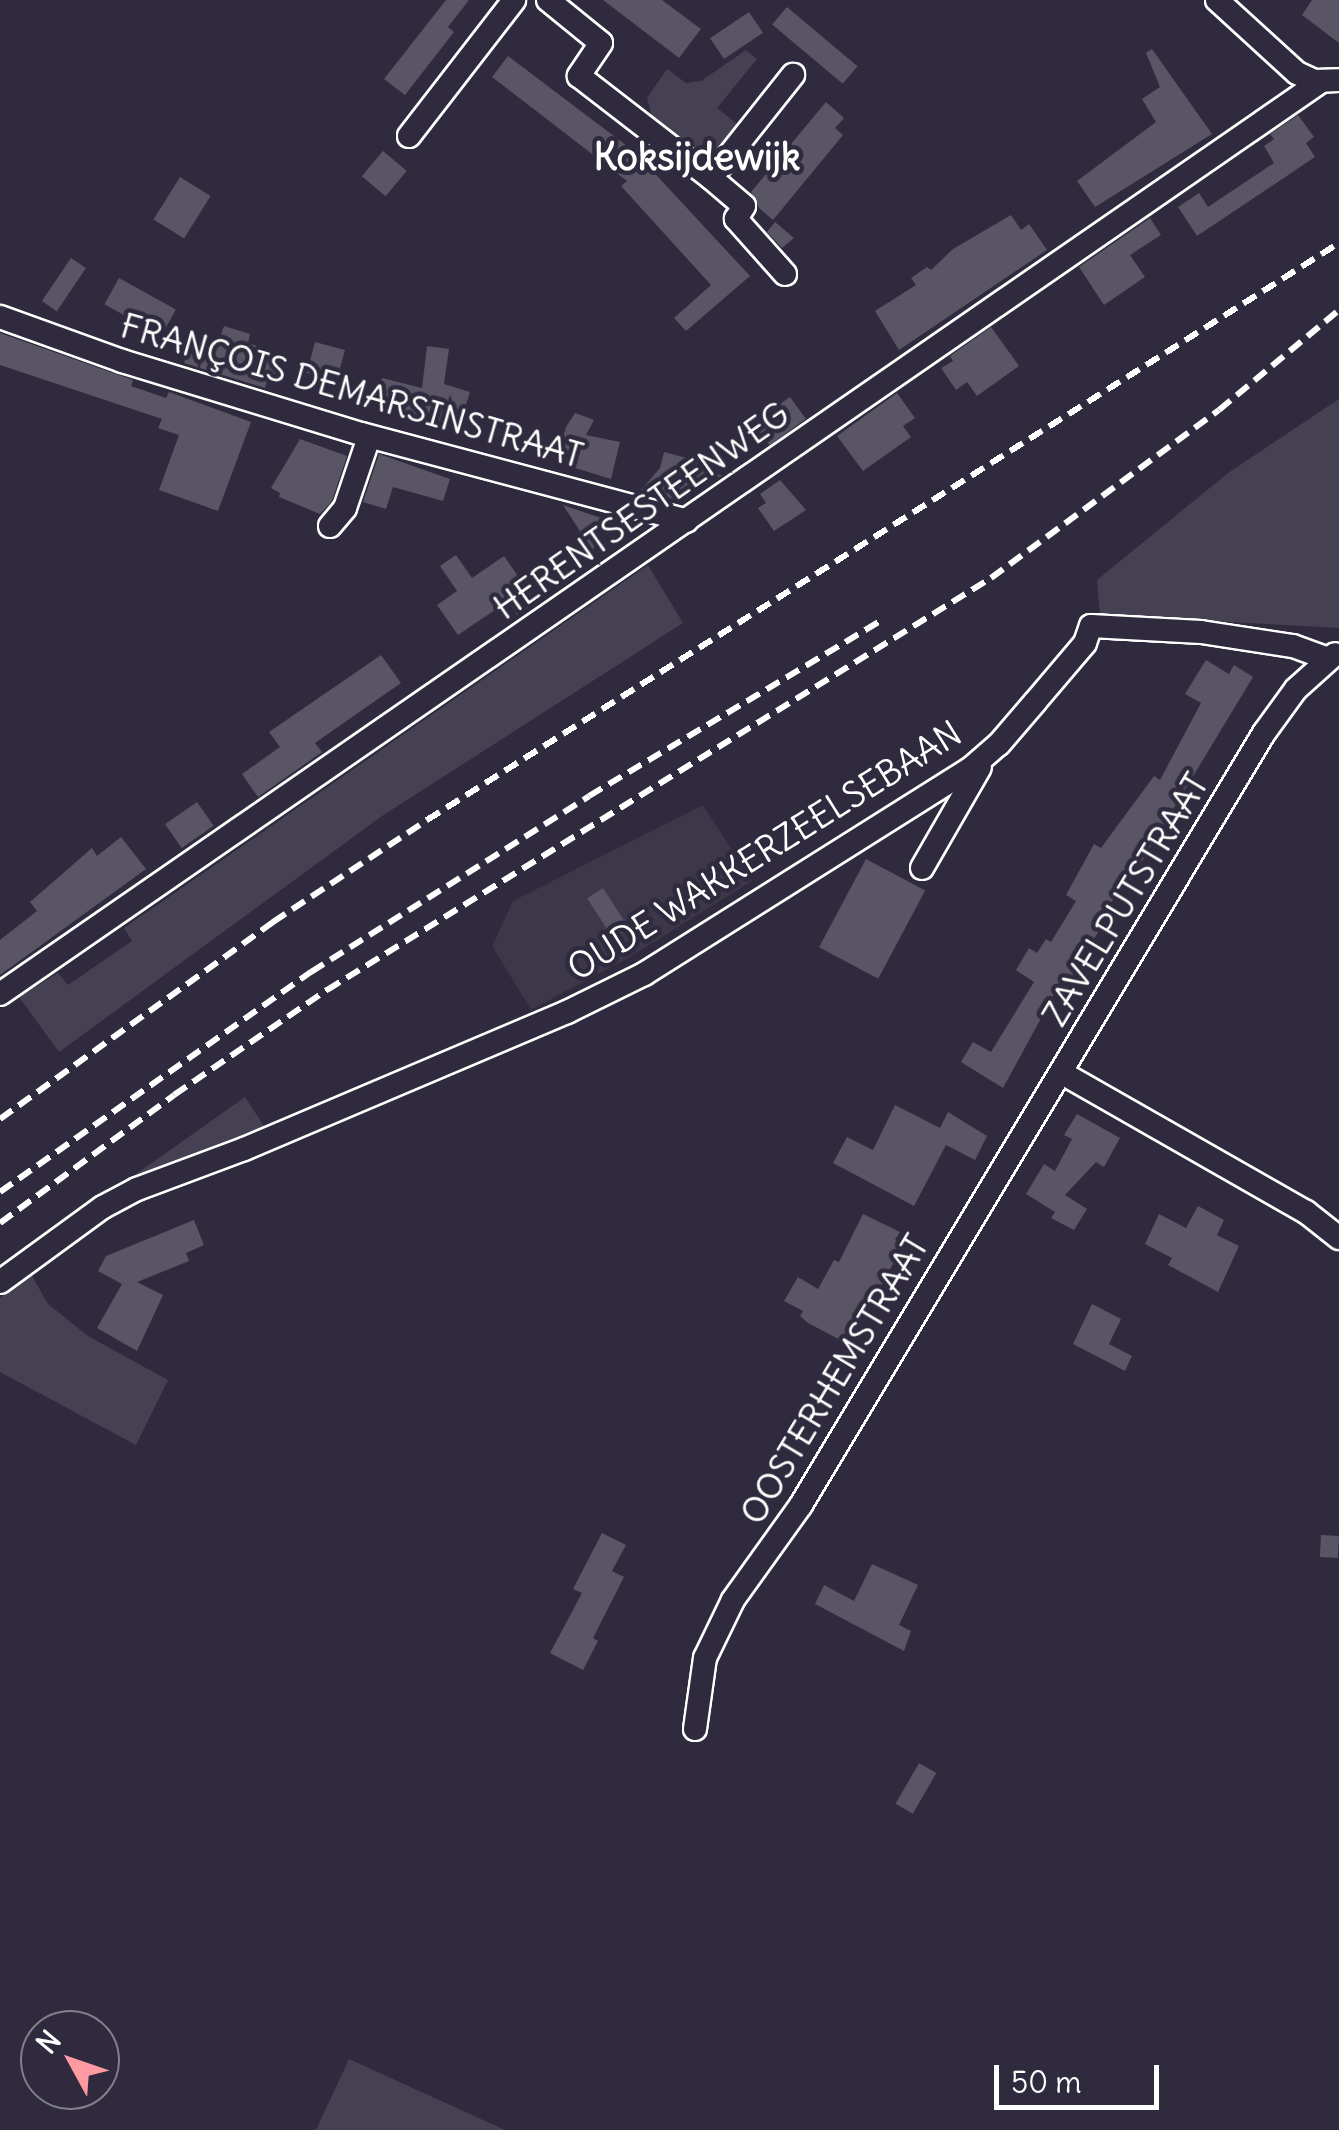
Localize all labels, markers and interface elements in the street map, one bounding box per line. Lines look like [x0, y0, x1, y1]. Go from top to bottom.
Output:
district label: Koksijdewijk [594, 134, 800, 180]
street label: FRANÇOIS DEMARSINSTRAAT [116, 304, 588, 476]
street label: HERENTSESTEENWEG [485, 392, 797, 628]
street label: OUDE WAKKERZEELSEBAAN [560, 711, 968, 989]
street label: ZAVELPUTSTRAAT [1033, 765, 1217, 1033]
street label: OOSTERHEMSTRAAT [731, 1227, 937, 1531]
north arrow [20, 2010, 120, 2110]
text: N [29, 2023, 69, 2061]
scale bar [999, 2045, 1164, 2107]
text: 50 m [1011, 2063, 1081, 2101]

